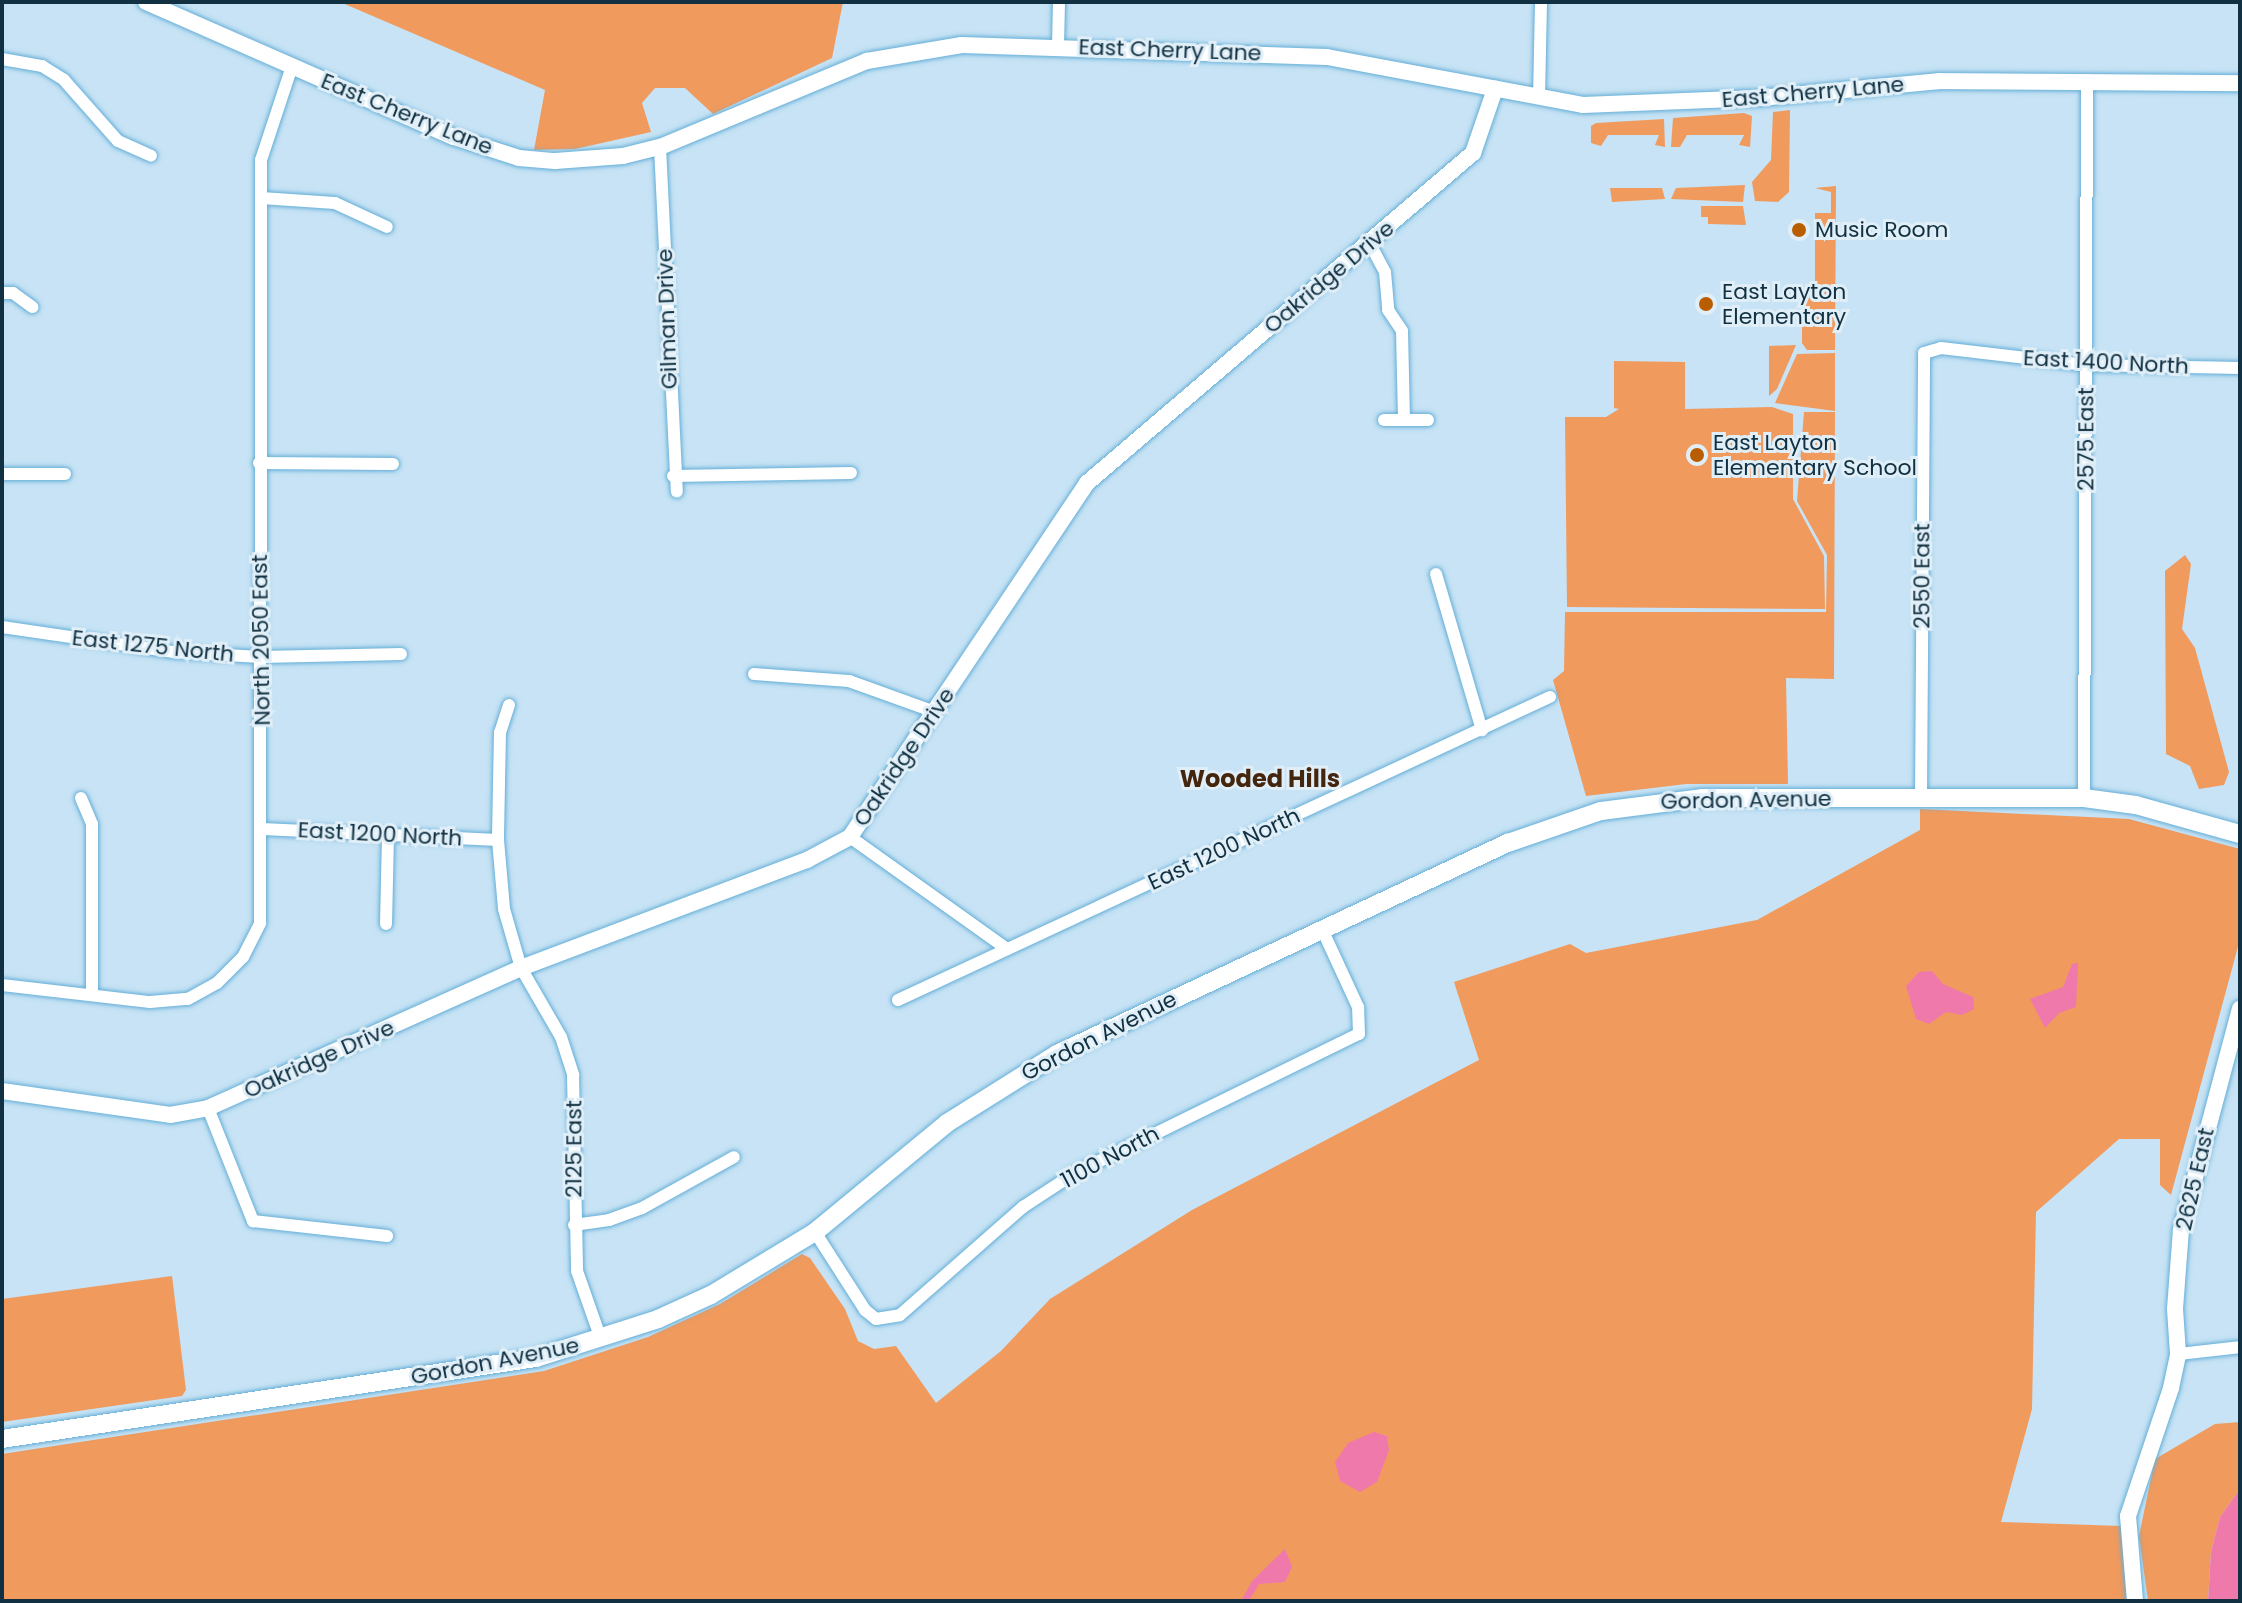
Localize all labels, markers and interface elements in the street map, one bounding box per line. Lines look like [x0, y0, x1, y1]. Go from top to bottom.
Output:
street label: East Cherry Lane [1078, 34, 1262, 66]
street label: East Cherry Lane [317, 67, 497, 161]
street label: East Cherry Lane [1721, 71, 1905, 113]
street label: Oakridge Drive [1259, 215, 1399, 339]
place label: Music Room [1815, 217, 1948, 243]
marker: Music Room [1790, 221, 1808, 239]
street label: Gilman Drive [651, 248, 683, 390]
place label: East Layton Elementary [1722, 278, 1846, 330]
marker: East Layton Elementary [1697, 295, 1715, 313]
street label: East 1400 North [2023, 344, 2189, 380]
street label: 2575 East [2073, 387, 2099, 491]
place label: East Layton Elementary School [1713, 429, 1917, 480]
marker: East Layton Elementary School [1688, 446, 1706, 464]
street label: 2550 East [1909, 523, 1935, 629]
street label: North 2050 East [246, 554, 276, 726]
street label: East 1275 North [71, 624, 235, 668]
street label: Oakridge Drive [848, 683, 960, 831]
district label: Wooded Hills [1180, 765, 1340, 793]
street label: Gordon Avenue [1660, 785, 1832, 815]
street label: East 1200 North [1144, 802, 1304, 896]
street label: East 1200 North [297, 817, 463, 851]
street label: Gordon Avenue [1017, 985, 1181, 1087]
street label: Oakridge Drive [240, 1014, 398, 1104]
street label: 2125 East [561, 1100, 587, 1198]
street label: 1100 North [1056, 1120, 1164, 1194]
street label: 2625 East [2170, 1125, 2220, 1233]
street label: Gordon Avenue [409, 1332, 581, 1390]

